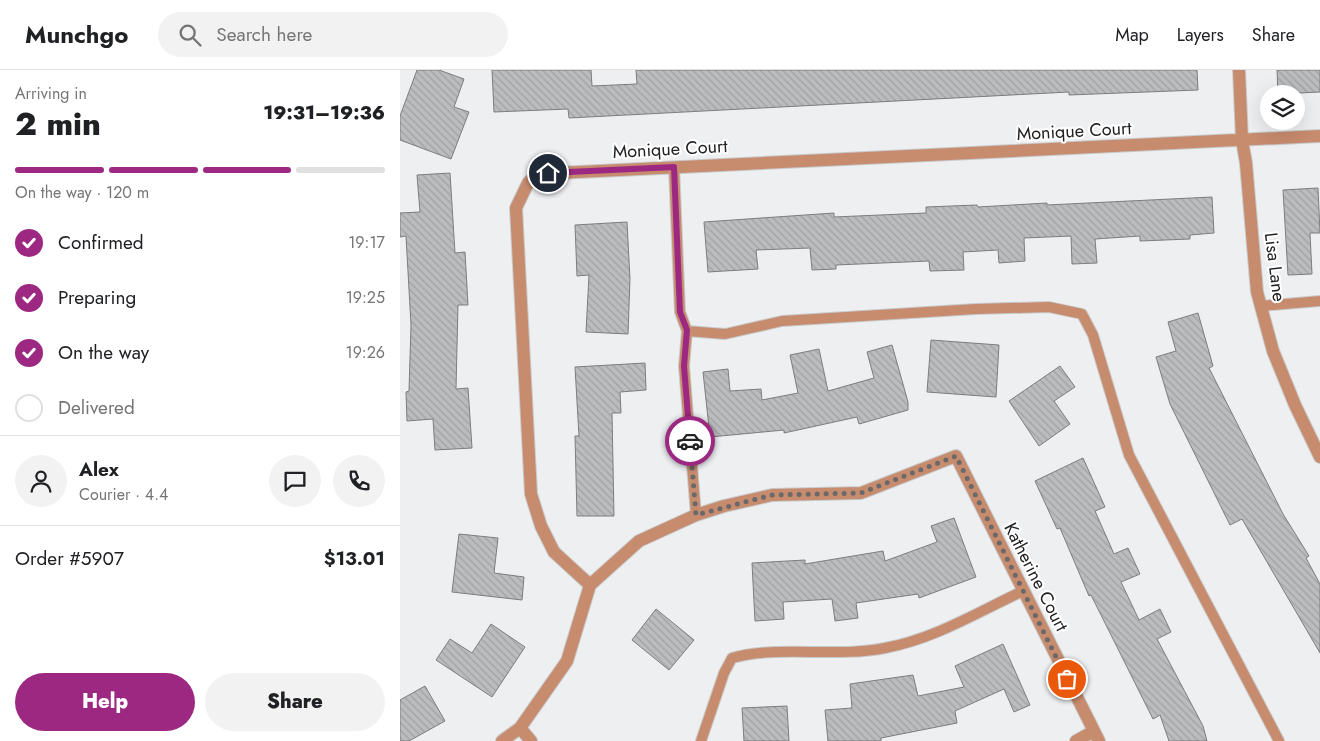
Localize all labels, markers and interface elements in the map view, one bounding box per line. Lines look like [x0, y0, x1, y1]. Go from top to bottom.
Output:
search box [158, 12, 508, 57]
text: Munchgo [25, 17, 128, 52]
icon: search [176, 21, 204, 49]
text: Search here [216, 21, 312, 48]
text: Map [1115, 22, 1149, 48]
text: Layers [1177, 22, 1224, 48]
text: Share [1252, 22, 1295, 48]
text: Arriving in [15, 82, 87, 105]
map controls [1260, 85, 1305, 130]
button: layers [1260, 85, 1305, 130]
text: 19:31–19:36 [263, 99, 385, 126]
text: 2 min [15, 101, 101, 147]
street label: Monique Court [1016, 115, 1133, 147]
street label: Monique Court [612, 133, 729, 165]
pin [527, 152, 569, 194]
icon: home [534, 159, 562, 187]
text: On the way · 120 m [15, 181, 149, 204]
icon: check [15, 229, 43, 257]
text: Confirmed [58, 229, 144, 256]
text: 19:17 [348, 231, 385, 254]
street label: Lisa Lane [1258, 231, 1292, 303]
icon: check [15, 284, 43, 312]
text: Preparing [58, 284, 136, 311]
text: 19:25 [346, 286, 385, 309]
icon: check [15, 339, 43, 367]
text: On the way [58, 339, 149, 366]
text: 19:26 [345, 341, 385, 364]
text: Delivered [58, 394, 135, 421]
courier [665, 416, 715, 466]
icon: car [676, 427, 704, 455]
button: person [15, 455, 67, 507]
button: chat [269, 455, 321, 507]
button: phone [333, 455, 385, 507]
text: Alex [79, 456, 119, 483]
text: Courier · 4.4 [79, 483, 168, 506]
street label: Katherine Court [997, 518, 1075, 636]
text: Order #5907 [15, 545, 124, 572]
text: $13.01 [324, 545, 385, 572]
pin [1046, 658, 1088, 700]
icon: bag [1053, 665, 1081, 693]
button: Help [15, 673, 195, 731]
button: Share [205, 673, 385, 731]

